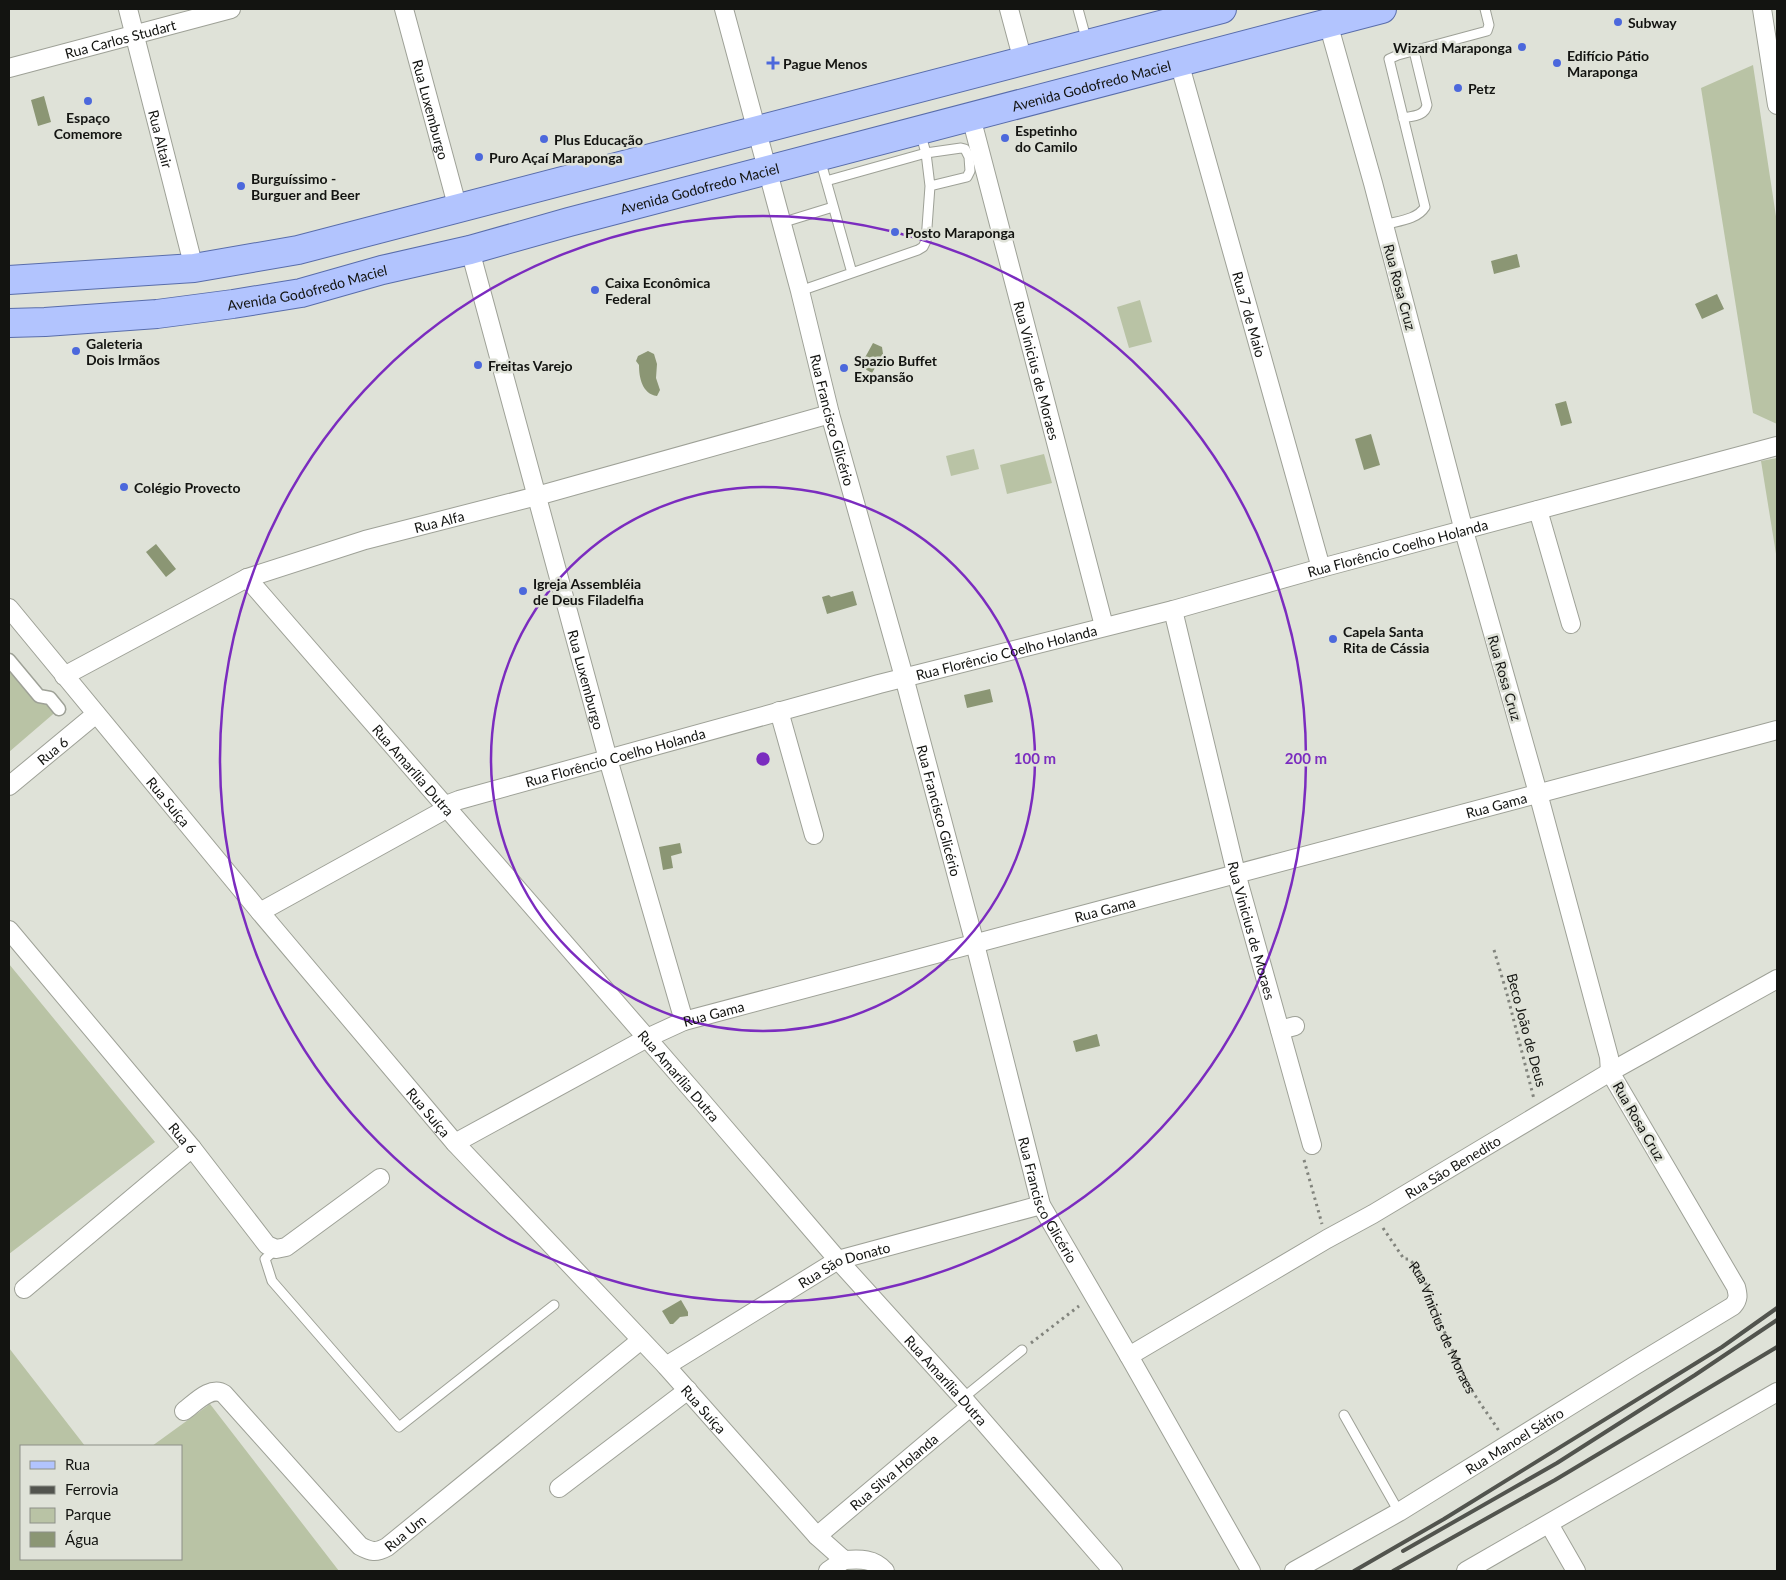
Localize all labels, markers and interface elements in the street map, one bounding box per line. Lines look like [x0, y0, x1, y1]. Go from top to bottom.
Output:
place label: Subway [1628, 14, 1677, 31]
street label: Rua Carlos Studart [63, 16, 178, 61]
marker: Subway [1612, 16, 1624, 28]
place label: Wizard Maraponga [1393, 39, 1512, 56]
marker: Wizard Maraponga [1516, 41, 1528, 53]
place label: Edifício Pátio Maraponga [1567, 47, 1649, 80]
place label: Pague Menos [783, 55, 867, 72]
street label: Avenida Godofredo Maciel [1010, 56, 1173, 114]
marker: Pague Menos [767, 57, 779, 69]
marker: Edifício Pátio Maraponga [1551, 57, 1563, 69]
street label: Rua Luxemburgo [410, 58, 453, 161]
place label: Petz [1468, 80, 1496, 97]
marker: Petz [1452, 82, 1464, 94]
marker: Espaço Comemore [82, 95, 94, 107]
street label: Rua Altair [145, 108, 177, 170]
place label: Espaço Comemore [54, 109, 123, 142]
place label: Espetinho do Camilo [1015, 122, 1078, 155]
place label: Plus Educação [554, 131, 643, 148]
marker: Espetinho do Camilo [999, 132, 1011, 144]
marker: Plus Educação [538, 133, 550, 145]
place label: Puro Açaí Maraponga [489, 149, 623, 166]
marker: Puro Açaí Maraponga [473, 151, 485, 163]
street label: Avenida Godofredo Maciel [618, 159, 781, 217]
place label: Burguíssimo - Burguer and Beer [251, 170, 361, 203]
marker: Burguíssimo - Burguer and Beer [235, 180, 247, 192]
place label: Posto Maraponga [905, 224, 1015, 241]
marker: Posto Maraponga [889, 226, 901, 238]
street label: Rua Rosa Cruz [1380, 242, 1420, 332]
street label: Avenida Godofredo Maciel [226, 261, 389, 313]
street label: Rua 7 de Maio [1230, 269, 1270, 359]
place label: Caixa Econômica Federal [605, 274, 710, 307]
marker: Caixa Econômica Federal [589, 284, 601, 296]
street label: Rua Vinicius de Moraes [1011, 299, 1064, 442]
place label: Galeteria Dois Irmãos [86, 335, 160, 368]
marker: Galeteria Dois Irmãos [70, 345, 82, 357]
street label: Rua Francisco Glicério [807, 352, 858, 488]
place label: Spazio Buffet Expansão [854, 352, 938, 385]
place label: Freitas Varejo [488, 357, 573, 374]
marker: Freitas Varejo [472, 359, 484, 371]
marker: Spazio Buffet Expansão [838, 362, 850, 374]
place label: Colégio Provecto [134, 479, 240, 496]
marker: Colégio Provecto [118, 481, 130, 493]
street label: Rua Alfa [412, 506, 466, 536]
street label: Rua Florêncio Coelho Holanda [1305, 515, 1490, 580]
place label: Igreja Assembléia de Deus Filadelfia [533, 575, 644, 608]
marker: Igreja Assembléia de Deus Filadelfia [517, 585, 529, 597]
street label: Rua Florêncio Coelho Holanda [914, 621, 1099, 683]
place label: Capela Santa Rita de Cássia [1343, 623, 1429, 656]
street label: Rua Luxemburgo [565, 628, 608, 731]
marker: Capela Santa Rita de Cássia [1327, 633, 1339, 645]
street label: Rua Rosa Cruz [1485, 633, 1525, 723]
street label: Rua Amarília Dutra [369, 720, 458, 819]
street label: Rua Florêncio Coelho Holanda [523, 724, 707, 790]
street label: Rua 6 [33, 733, 71, 768]
street label: Rua Francisco Glicério [914, 743, 965, 878]
text: 100 m [1014, 749, 1056, 767]
text: 200 m [1285, 749, 1327, 767]
centre of rings [754, 750, 772, 768]
street label: Rua Suíça [143, 773, 194, 830]
street label: Rua Gama [1464, 789, 1529, 821]
street label: Rua Vinicius de Moraes [1225, 859, 1279, 1001]
street label: Rua Gama [1072, 893, 1137, 925]
street label: Beco João de Deus [1504, 971, 1550, 1089]
street label: Rua Gama [681, 997, 746, 1029]
street label: Rua Amarília Dutra [635, 1026, 724, 1125]
street label: Rua Rosa Cruz [1610, 1079, 1668, 1163]
street label: Rua Suíça [403, 1084, 454, 1140]
street label: Rua 6 [165, 1119, 201, 1156]
street label: Rua São Benedito [1402, 1131, 1503, 1202]
street label: Rua Francisco Glicério [1016, 1135, 1081, 1266]
street label: Rua São Donato [795, 1238, 892, 1291]
street label: Rua Vinicius de Moraes [1406, 1257, 1480, 1396]
street label: Rua Amarília Dutra [901, 1331, 991, 1429]
street label: Rua Suíça [678, 1381, 730, 1437]
street label: Rua Manoel Sátiro [1462, 1404, 1566, 1477]
street label: Rua Silva Holanda [846, 1430, 941, 1514]
legend [20, 1445, 182, 1560]
text: Rua [65, 1455, 90, 1473]
text: Ferrovia [65, 1480, 118, 1498]
text: Parque [65, 1505, 111, 1523]
street label: Rua Um [381, 1511, 429, 1554]
text: Água [65, 1530, 99, 1548]

